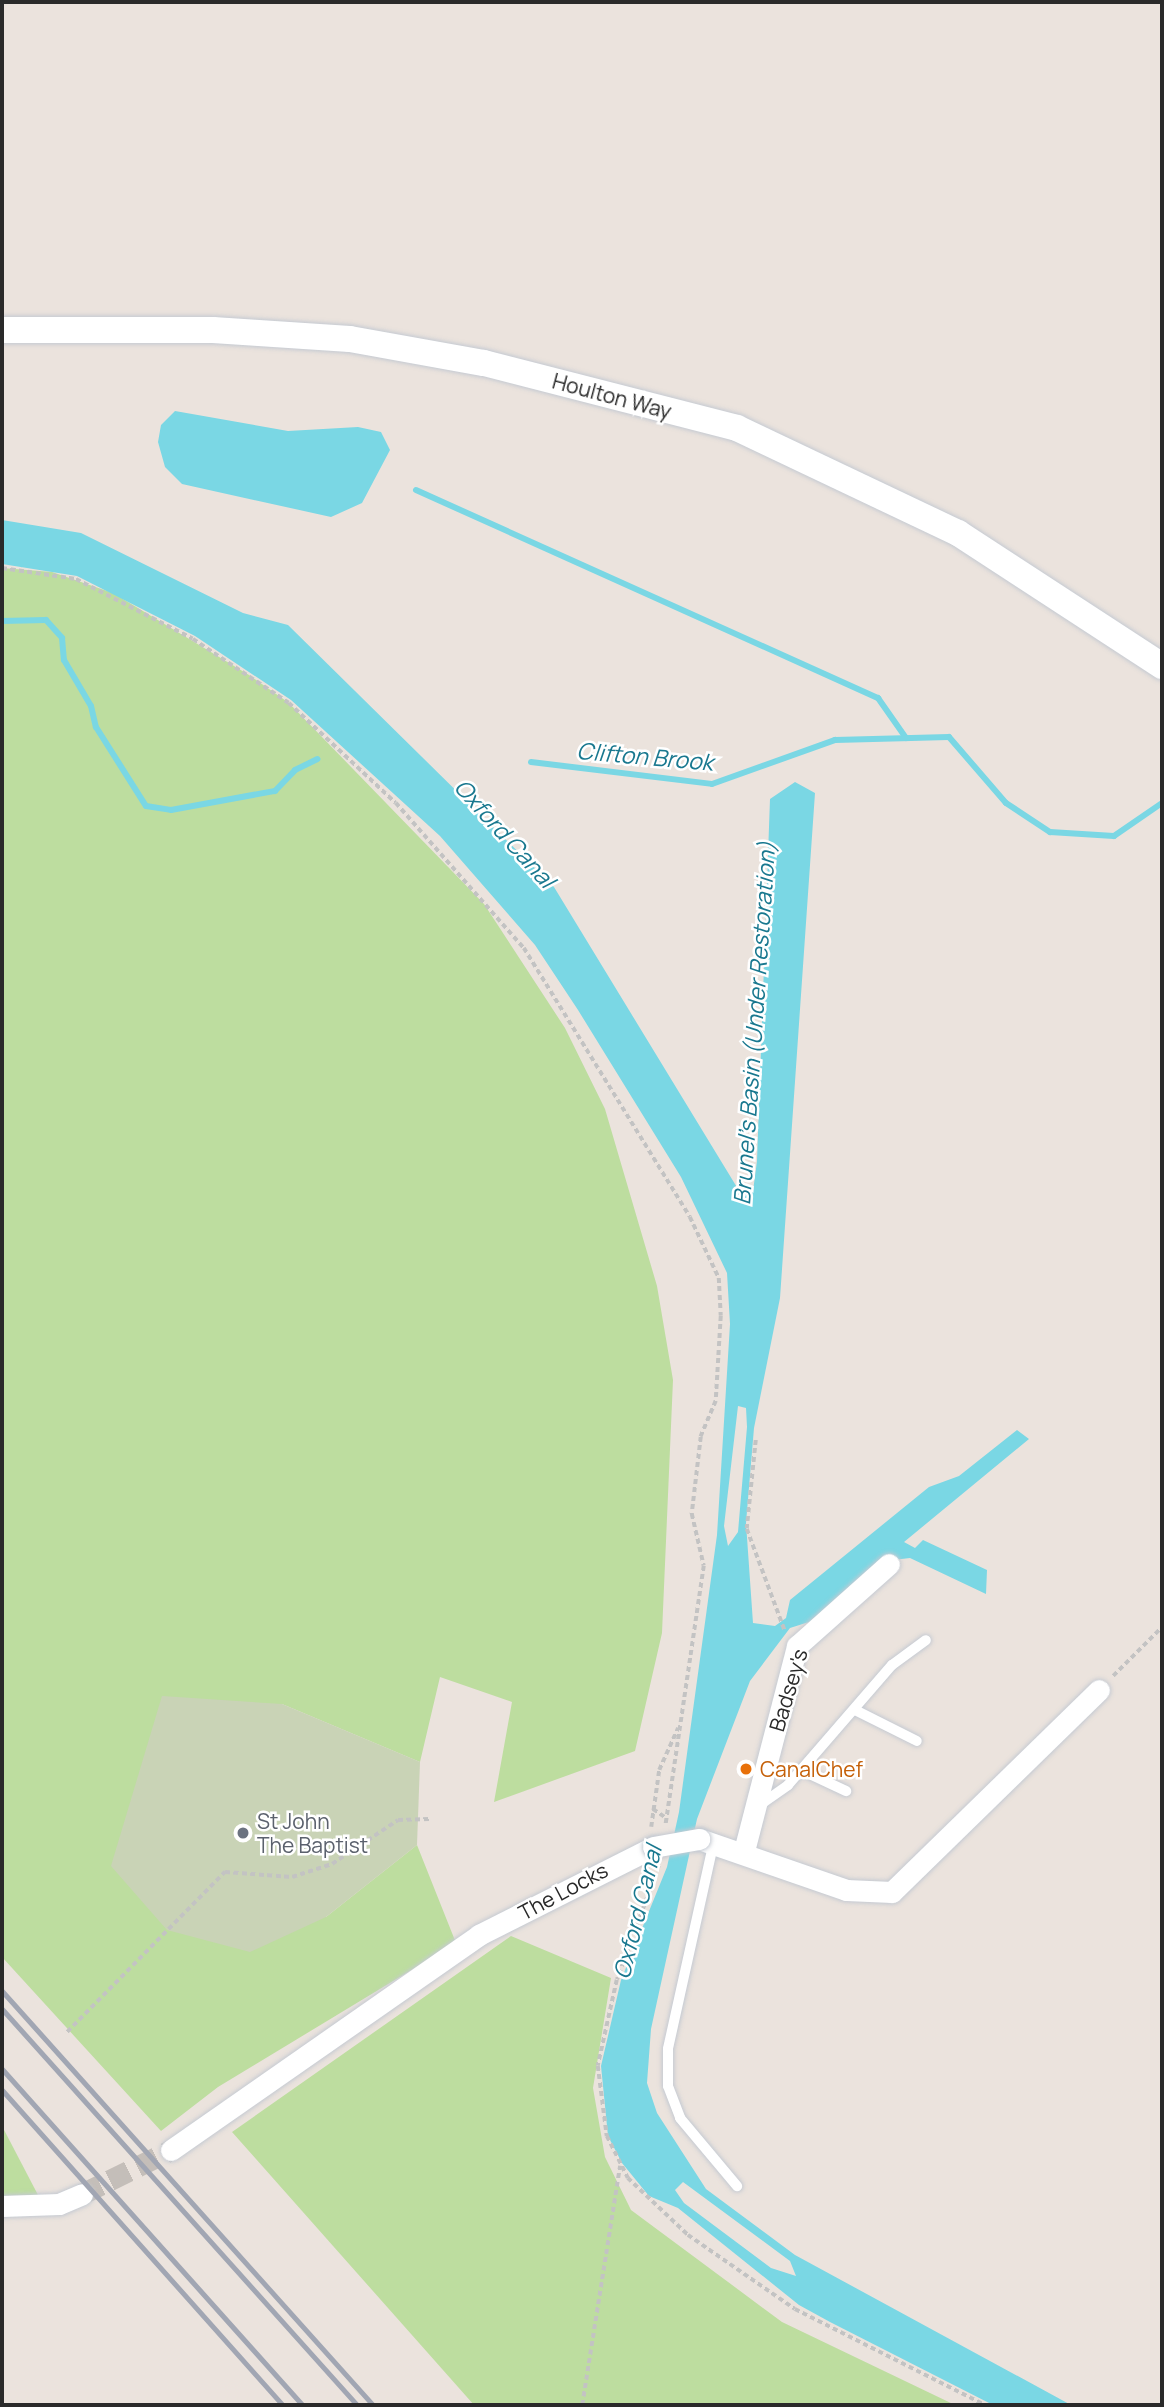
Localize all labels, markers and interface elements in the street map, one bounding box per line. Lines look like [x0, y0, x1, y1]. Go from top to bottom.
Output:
street label: Houlton Way [550, 368, 674, 424]
water label: Clifton Brook [576, 736, 714, 776]
water label: Oxford Canal [449, 773, 561, 893]
water label: Brunel's Basin (Under Restoration) [728, 841, 780, 1205]
street label: Badsey's [764, 1646, 812, 1734]
place label: CanalChef [760, 1756, 863, 1782]
marker: CanalChef [738, 1761, 754, 1777]
place label: St John The Baptist [257, 1808, 368, 1858]
marker: St John The Baptist [235, 1825, 251, 1841]
water label: Oxford Canal [607, 1842, 667, 1982]
street label: The Locks [514, 1857, 612, 1925]

